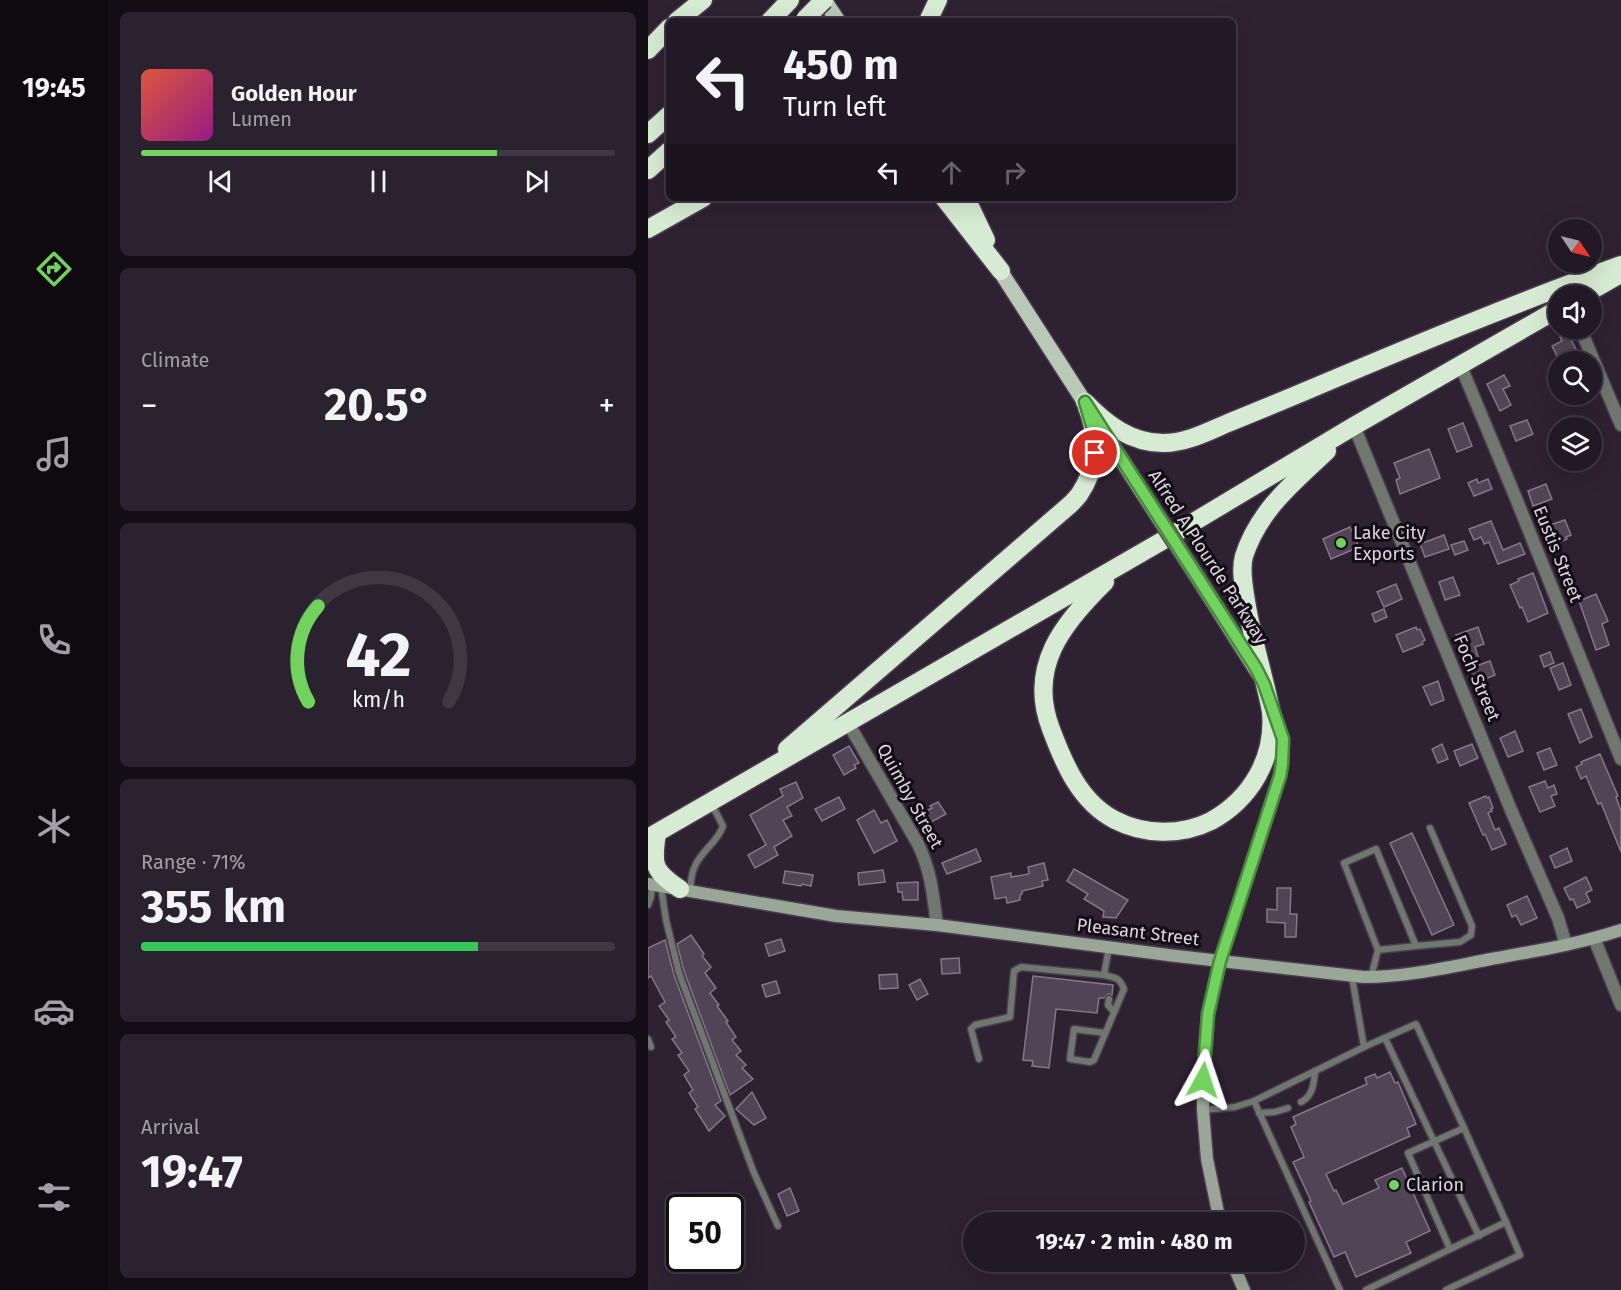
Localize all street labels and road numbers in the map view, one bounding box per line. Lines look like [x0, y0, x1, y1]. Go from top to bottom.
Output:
street label: Alfred A Plourde Parkway [1143, 466, 1273, 648]
street label: Eustis Street [1529, 503, 1587, 606]
street label: Foch Street [1449, 632, 1505, 725]
street label: Quimby Street [872, 740, 948, 853]
street label: Pleasant Street [1075, 914, 1201, 950]

